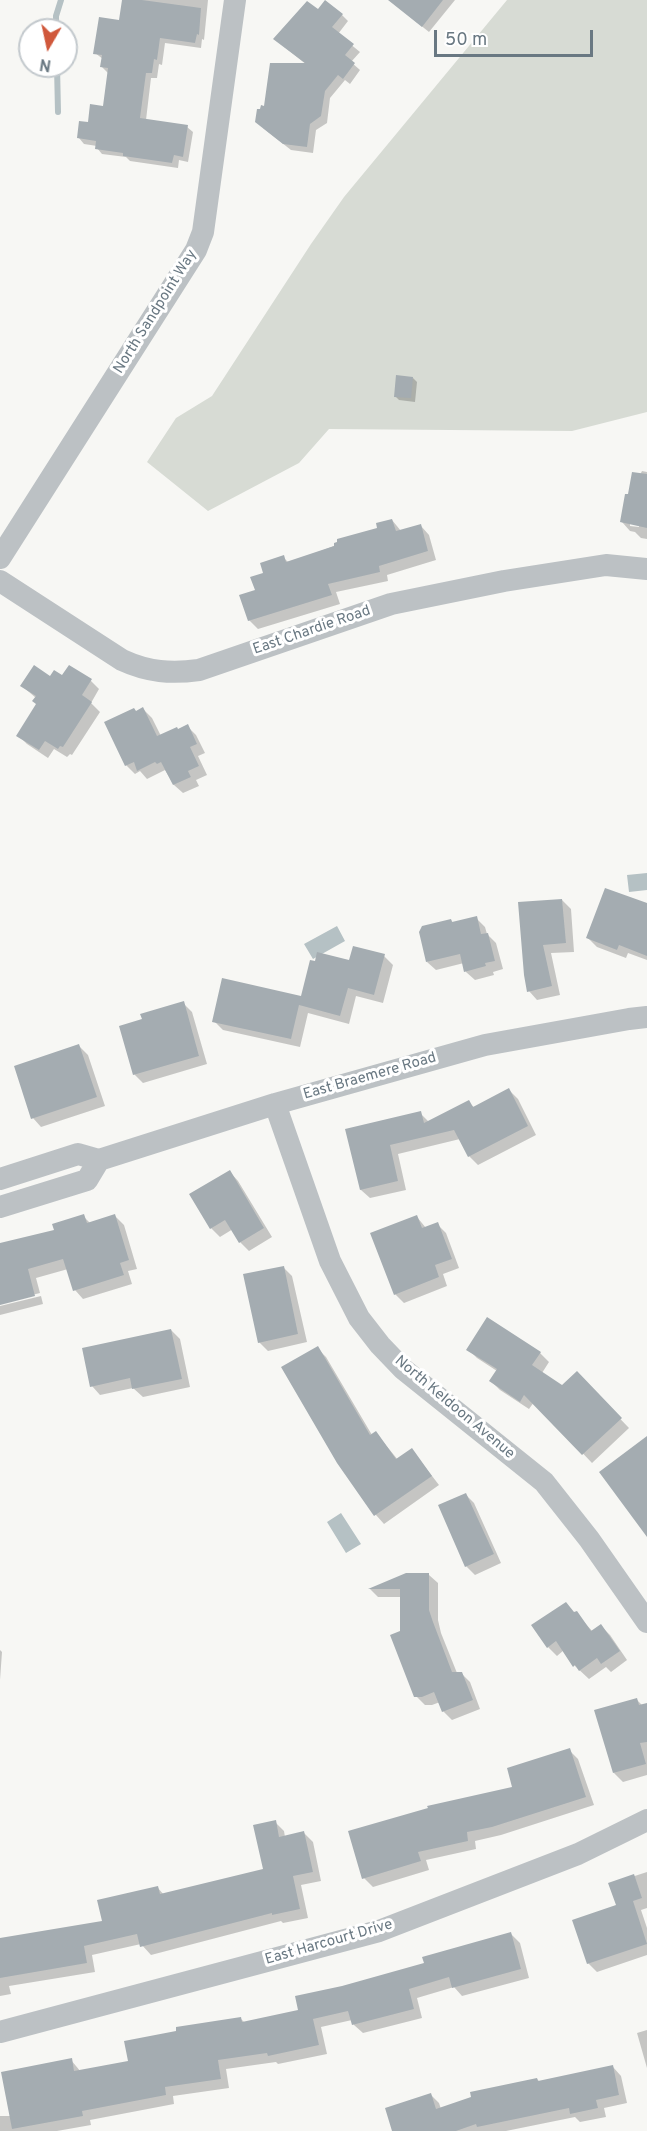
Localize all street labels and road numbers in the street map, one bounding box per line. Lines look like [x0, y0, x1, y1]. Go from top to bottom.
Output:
street label: North Sandpoint Way [111, 247, 201, 377]
street label: East Chardie Road [251, 602, 373, 660]
street label: East Braemere Road [301, 1049, 439, 1105]
street label: North Keldoon Avenue [390, 1352, 518, 1464]
street label: East Harcourt Drive [263, 1916, 395, 1970]

